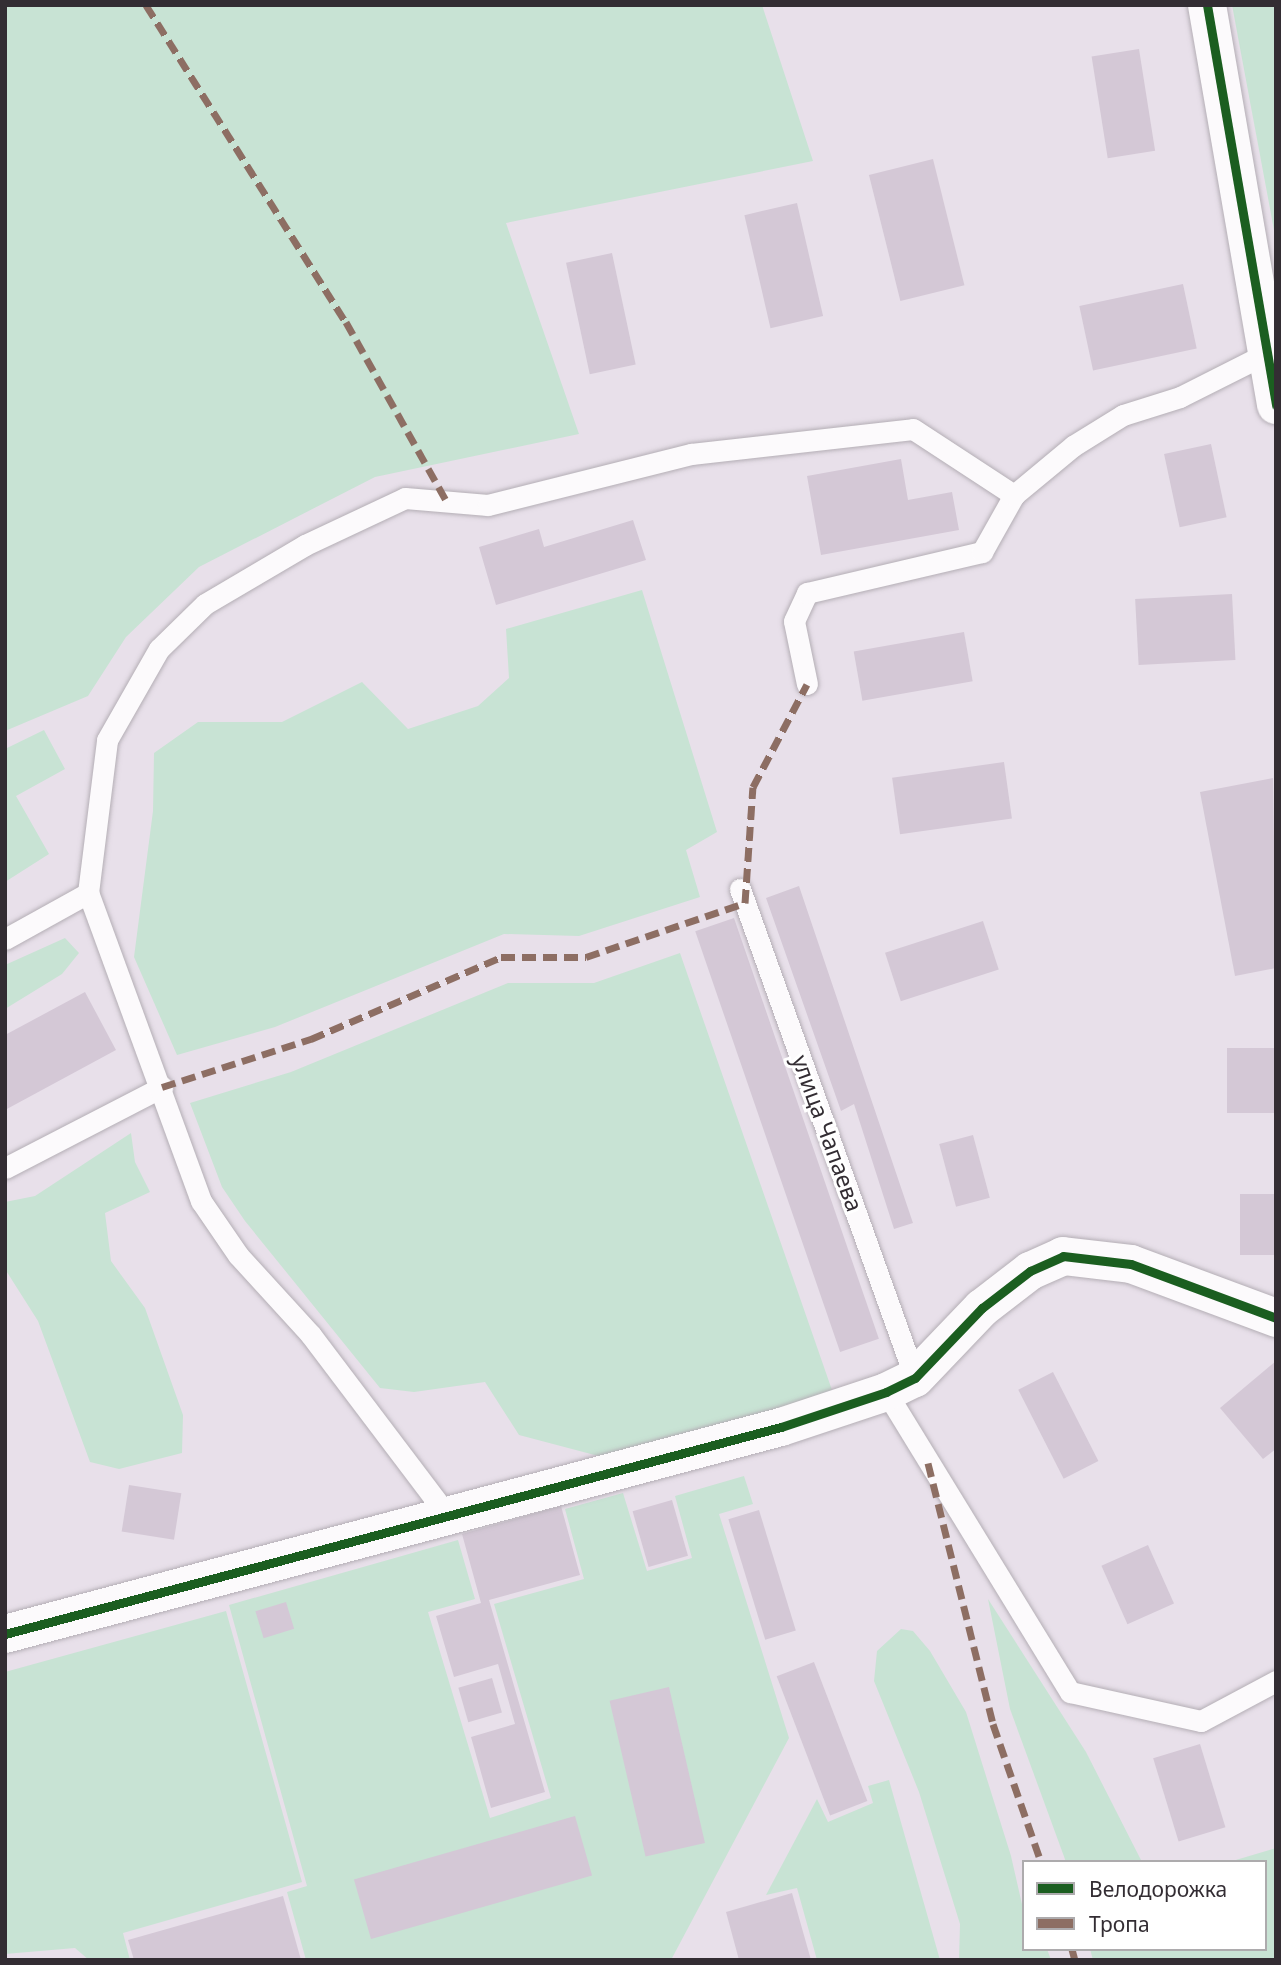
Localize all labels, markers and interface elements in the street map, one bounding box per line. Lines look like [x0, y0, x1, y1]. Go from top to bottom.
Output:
street label: улица Чапаева [787, 1051, 869, 1215]
legend [1022, 1860, 1267, 1951]
text: Велодорожка [1089, 1875, 1227, 1903]
text: Тропа [1089, 1910, 1150, 1938]

